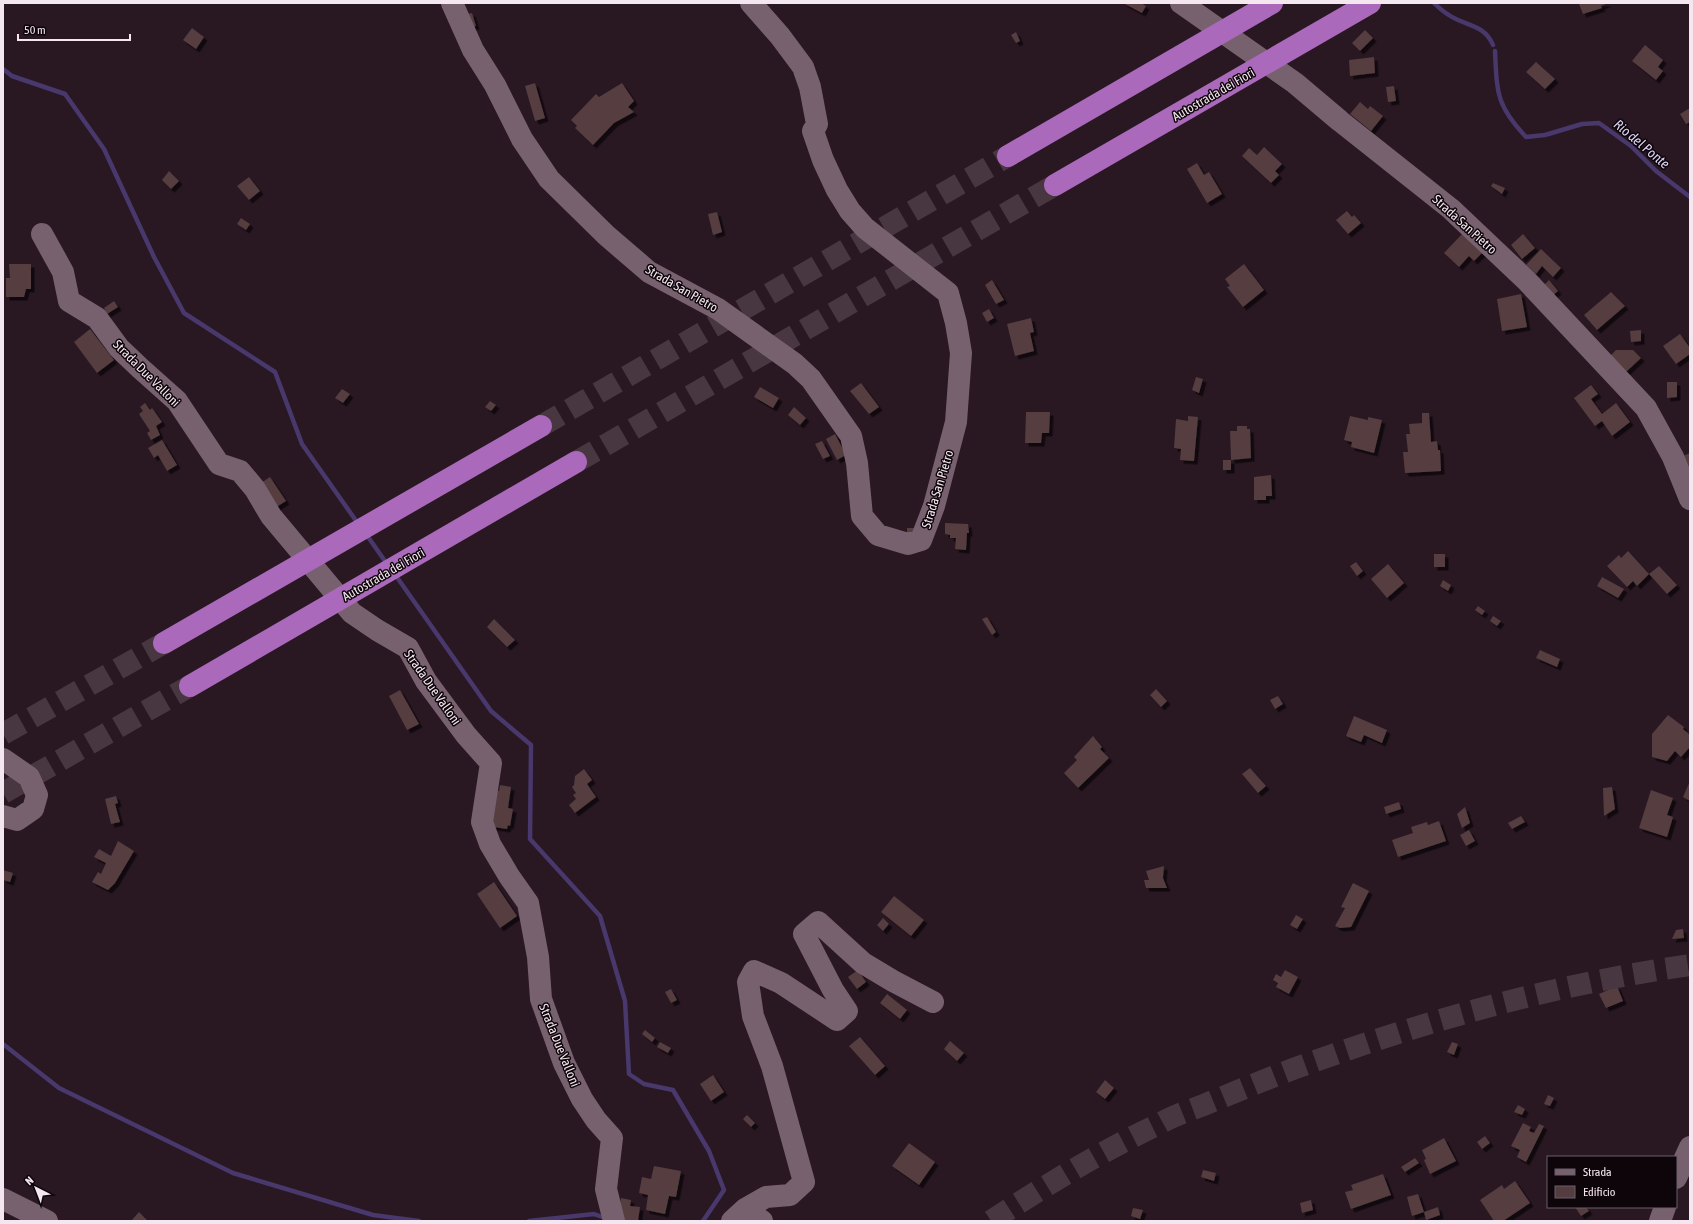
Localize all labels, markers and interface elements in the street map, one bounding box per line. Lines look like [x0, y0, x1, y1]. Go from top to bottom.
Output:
scale bar [18, 16, 130, 42]
text: 50 m [24, 23, 46, 37]
street label: Autostrada dei Fiori [1170, 65, 1257, 124]
water label: Rio del Ponte [1611, 116, 1673, 172]
street label: Strada San Pietro [1430, 192, 1500, 257]
street label: Strada San Pietro [643, 262, 721, 315]
street label: Strada Due Valloni [110, 337, 183, 410]
street label: Strada San Pietro [918, 448, 957, 530]
street label: Autostrada dei Fiori [340, 545, 427, 604]
street label: Strada Due Valloni [401, 647, 464, 728]
street label: Strada Due Valloni [536, 1001, 583, 1089]
legend [1547, 1156, 1677, 1208]
text: Strada [1583, 1165, 1612, 1179]
north arrow [16, 1168, 56, 1208]
text: N [23, 1174, 36, 1187]
text: Edificio [1583, 1185, 1616, 1199]

